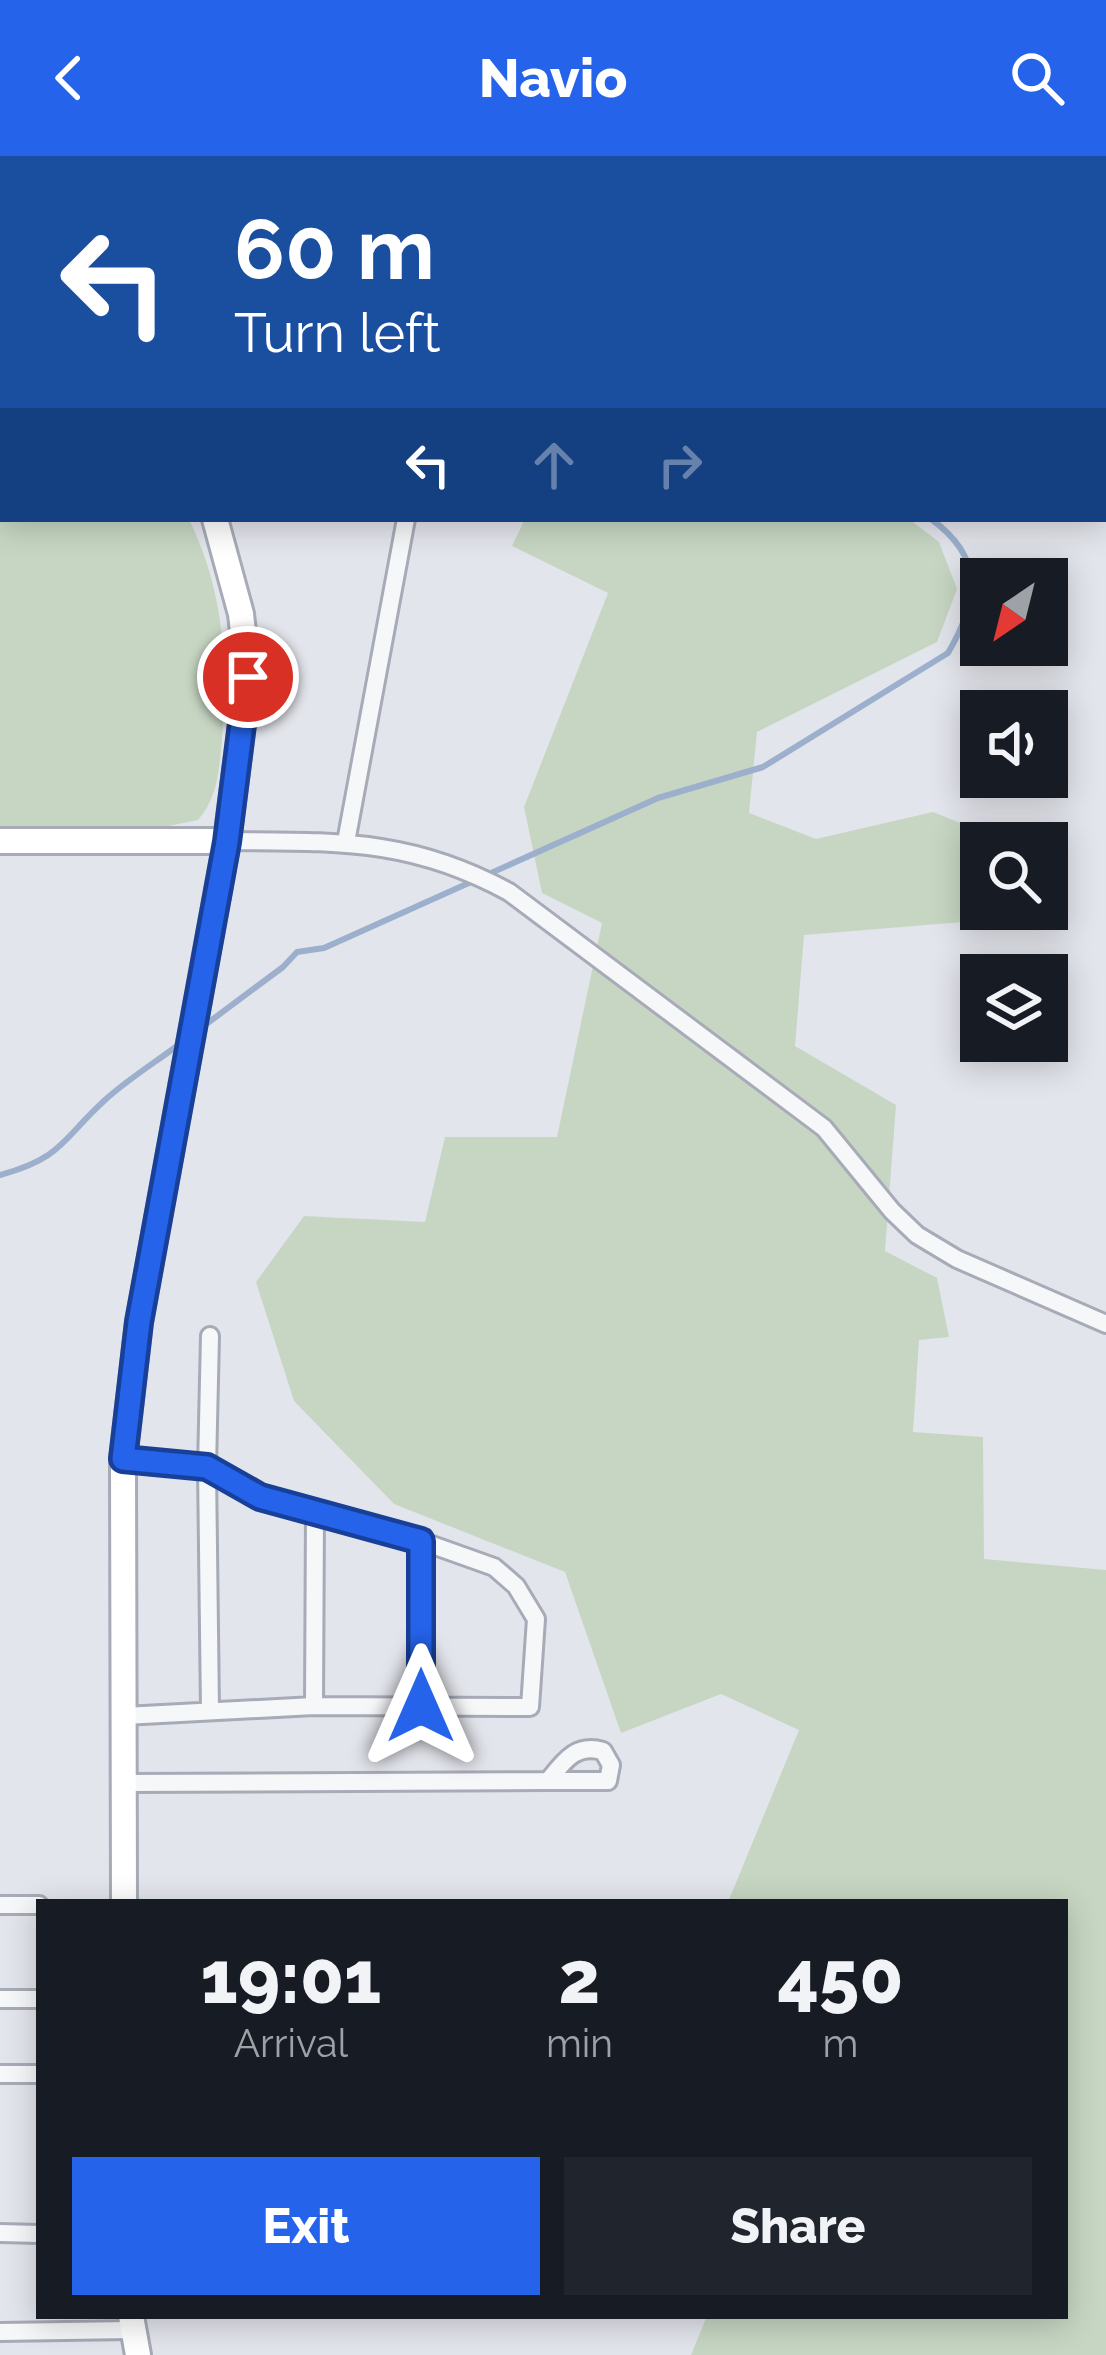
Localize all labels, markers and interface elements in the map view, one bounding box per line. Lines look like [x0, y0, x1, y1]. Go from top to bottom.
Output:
icon: back [36, 45, 102, 111]
icon: search [1004, 45, 1070, 111]
text: Navio [479, 46, 627, 110]
text: 60 m [234, 200, 435, 299]
icon: left [36, 204, 192, 360]
text: Turn left [234, 301, 441, 365]
icon: left [395, 432, 461, 498]
icon: ahead [521, 432, 587, 498]
icon: right [647, 432, 713, 498]
north arrow [960, 558, 1068, 666]
map controls [960, 558, 1068, 1062]
pin [197, 626, 299, 728]
icon: arrive [215, 644, 281, 710]
button: sound [960, 690, 1068, 798]
button: search [960, 822, 1068, 930]
button: layers [960, 954, 1068, 1062]
position arrow [358, 1643, 484, 1769]
text: 19:01 [200, 1935, 381, 2020]
text: 2 [559, 1935, 600, 2020]
text: 450 [777, 1935, 904, 2020]
text: Arrival [234, 2020, 348, 2066]
text: min [546, 2020, 613, 2066]
text: m [823, 2020, 858, 2066]
button: Exit [72, 2157, 540, 2295]
button: Share [564, 2157, 1032, 2295]

